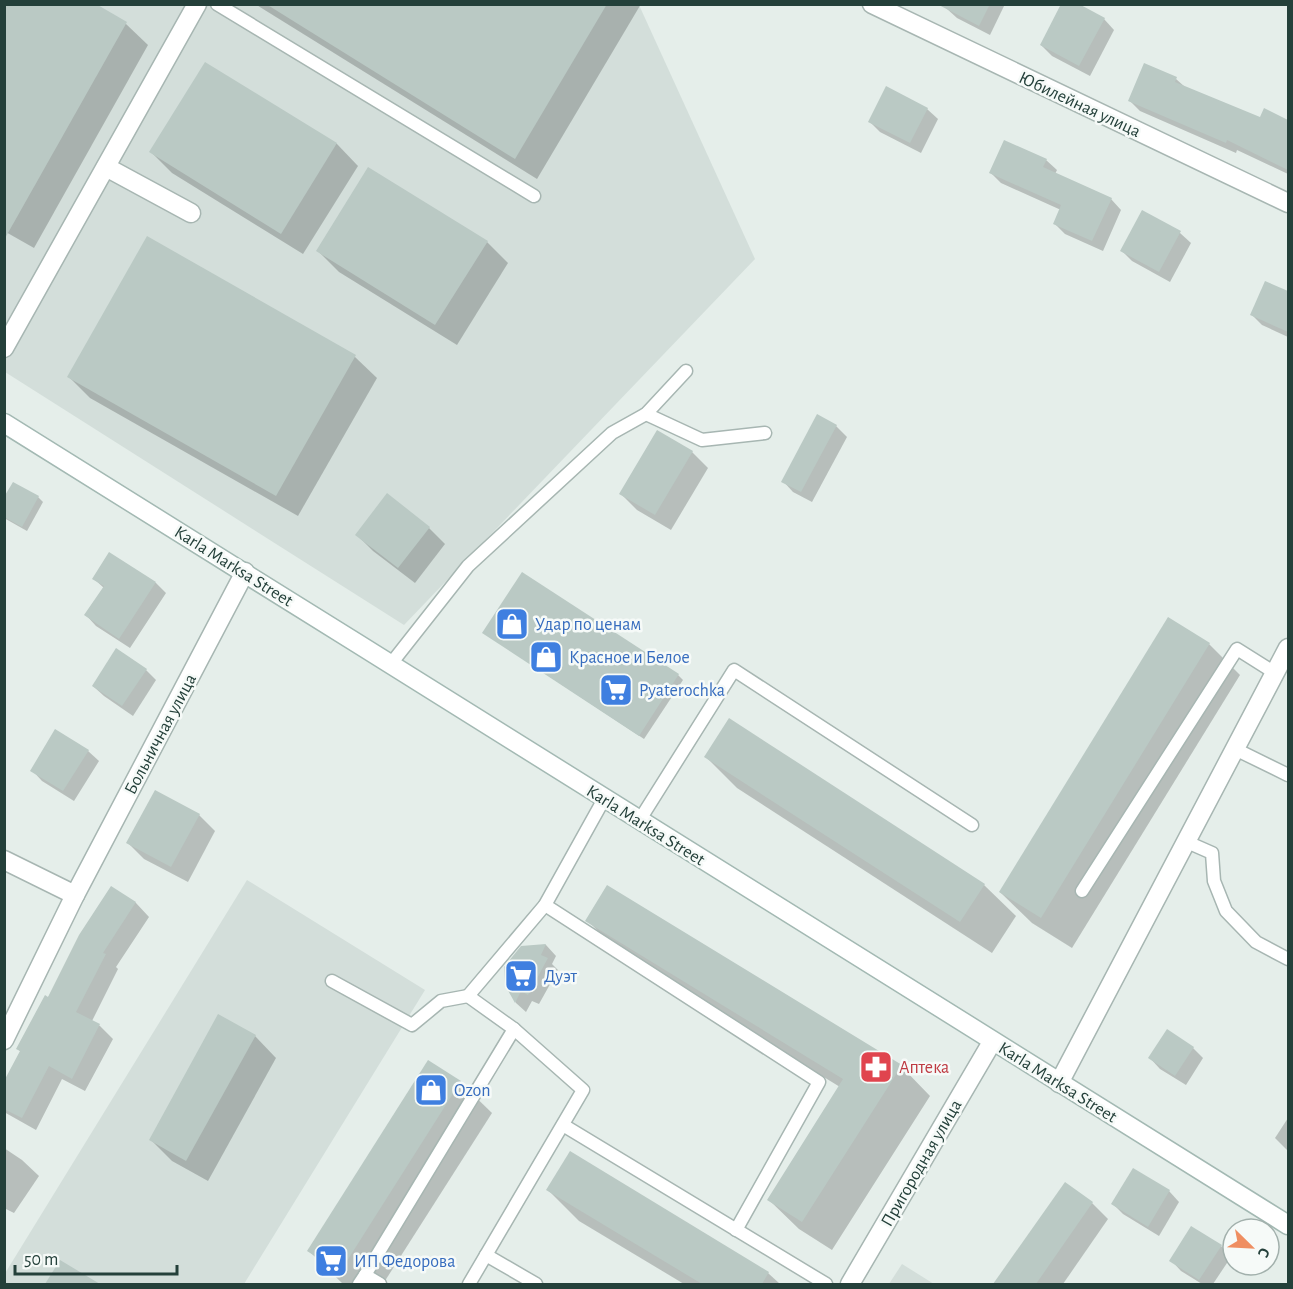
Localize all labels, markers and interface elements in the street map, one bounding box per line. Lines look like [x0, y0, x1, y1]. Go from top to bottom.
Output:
street label: Юбилейная улица [1016, 68, 1144, 141]
street label: Karla Marksa Street [171, 523, 296, 611]
shop icon: Удар по ценам [494, 606, 530, 642]
place label: Удар по ценам [535, 616, 641, 634]
shop icon: Красное и Белое [528, 639, 564, 675]
place label: Красное и Белое [569, 649, 690, 667]
street label: Больничная улица [122, 671, 200, 798]
supermarket icon: Pyaterochka [598, 672, 634, 708]
place label: Pyaterochka [639, 682, 725, 700]
street label: Karla Marksa Street [583, 782, 708, 870]
supermarket icon: Дуэт [503, 958, 539, 994]
place label: Дуэт [544, 968, 578, 986]
street label: Karla Marksa Street [995, 1039, 1120, 1127]
pharmacy icon: Аптека [858, 1049, 894, 1085]
place label: Аптека [899, 1059, 949, 1077]
shop icon: Ozon [413, 1072, 449, 1108]
place label: Ozon [454, 1082, 491, 1100]
street label: Пригородная улица [878, 1097, 965, 1230]
north arrow [1221, 1217, 1281, 1277]
scale bar [15, 1238, 177, 1276]
supermarket icon: ИП Федорова [313, 1243, 349, 1279]
text: С [1255, 1245, 1273, 1260]
text: 50 m [24, 1251, 58, 1269]
place label: ИП Федорова [354, 1253, 455, 1271]

